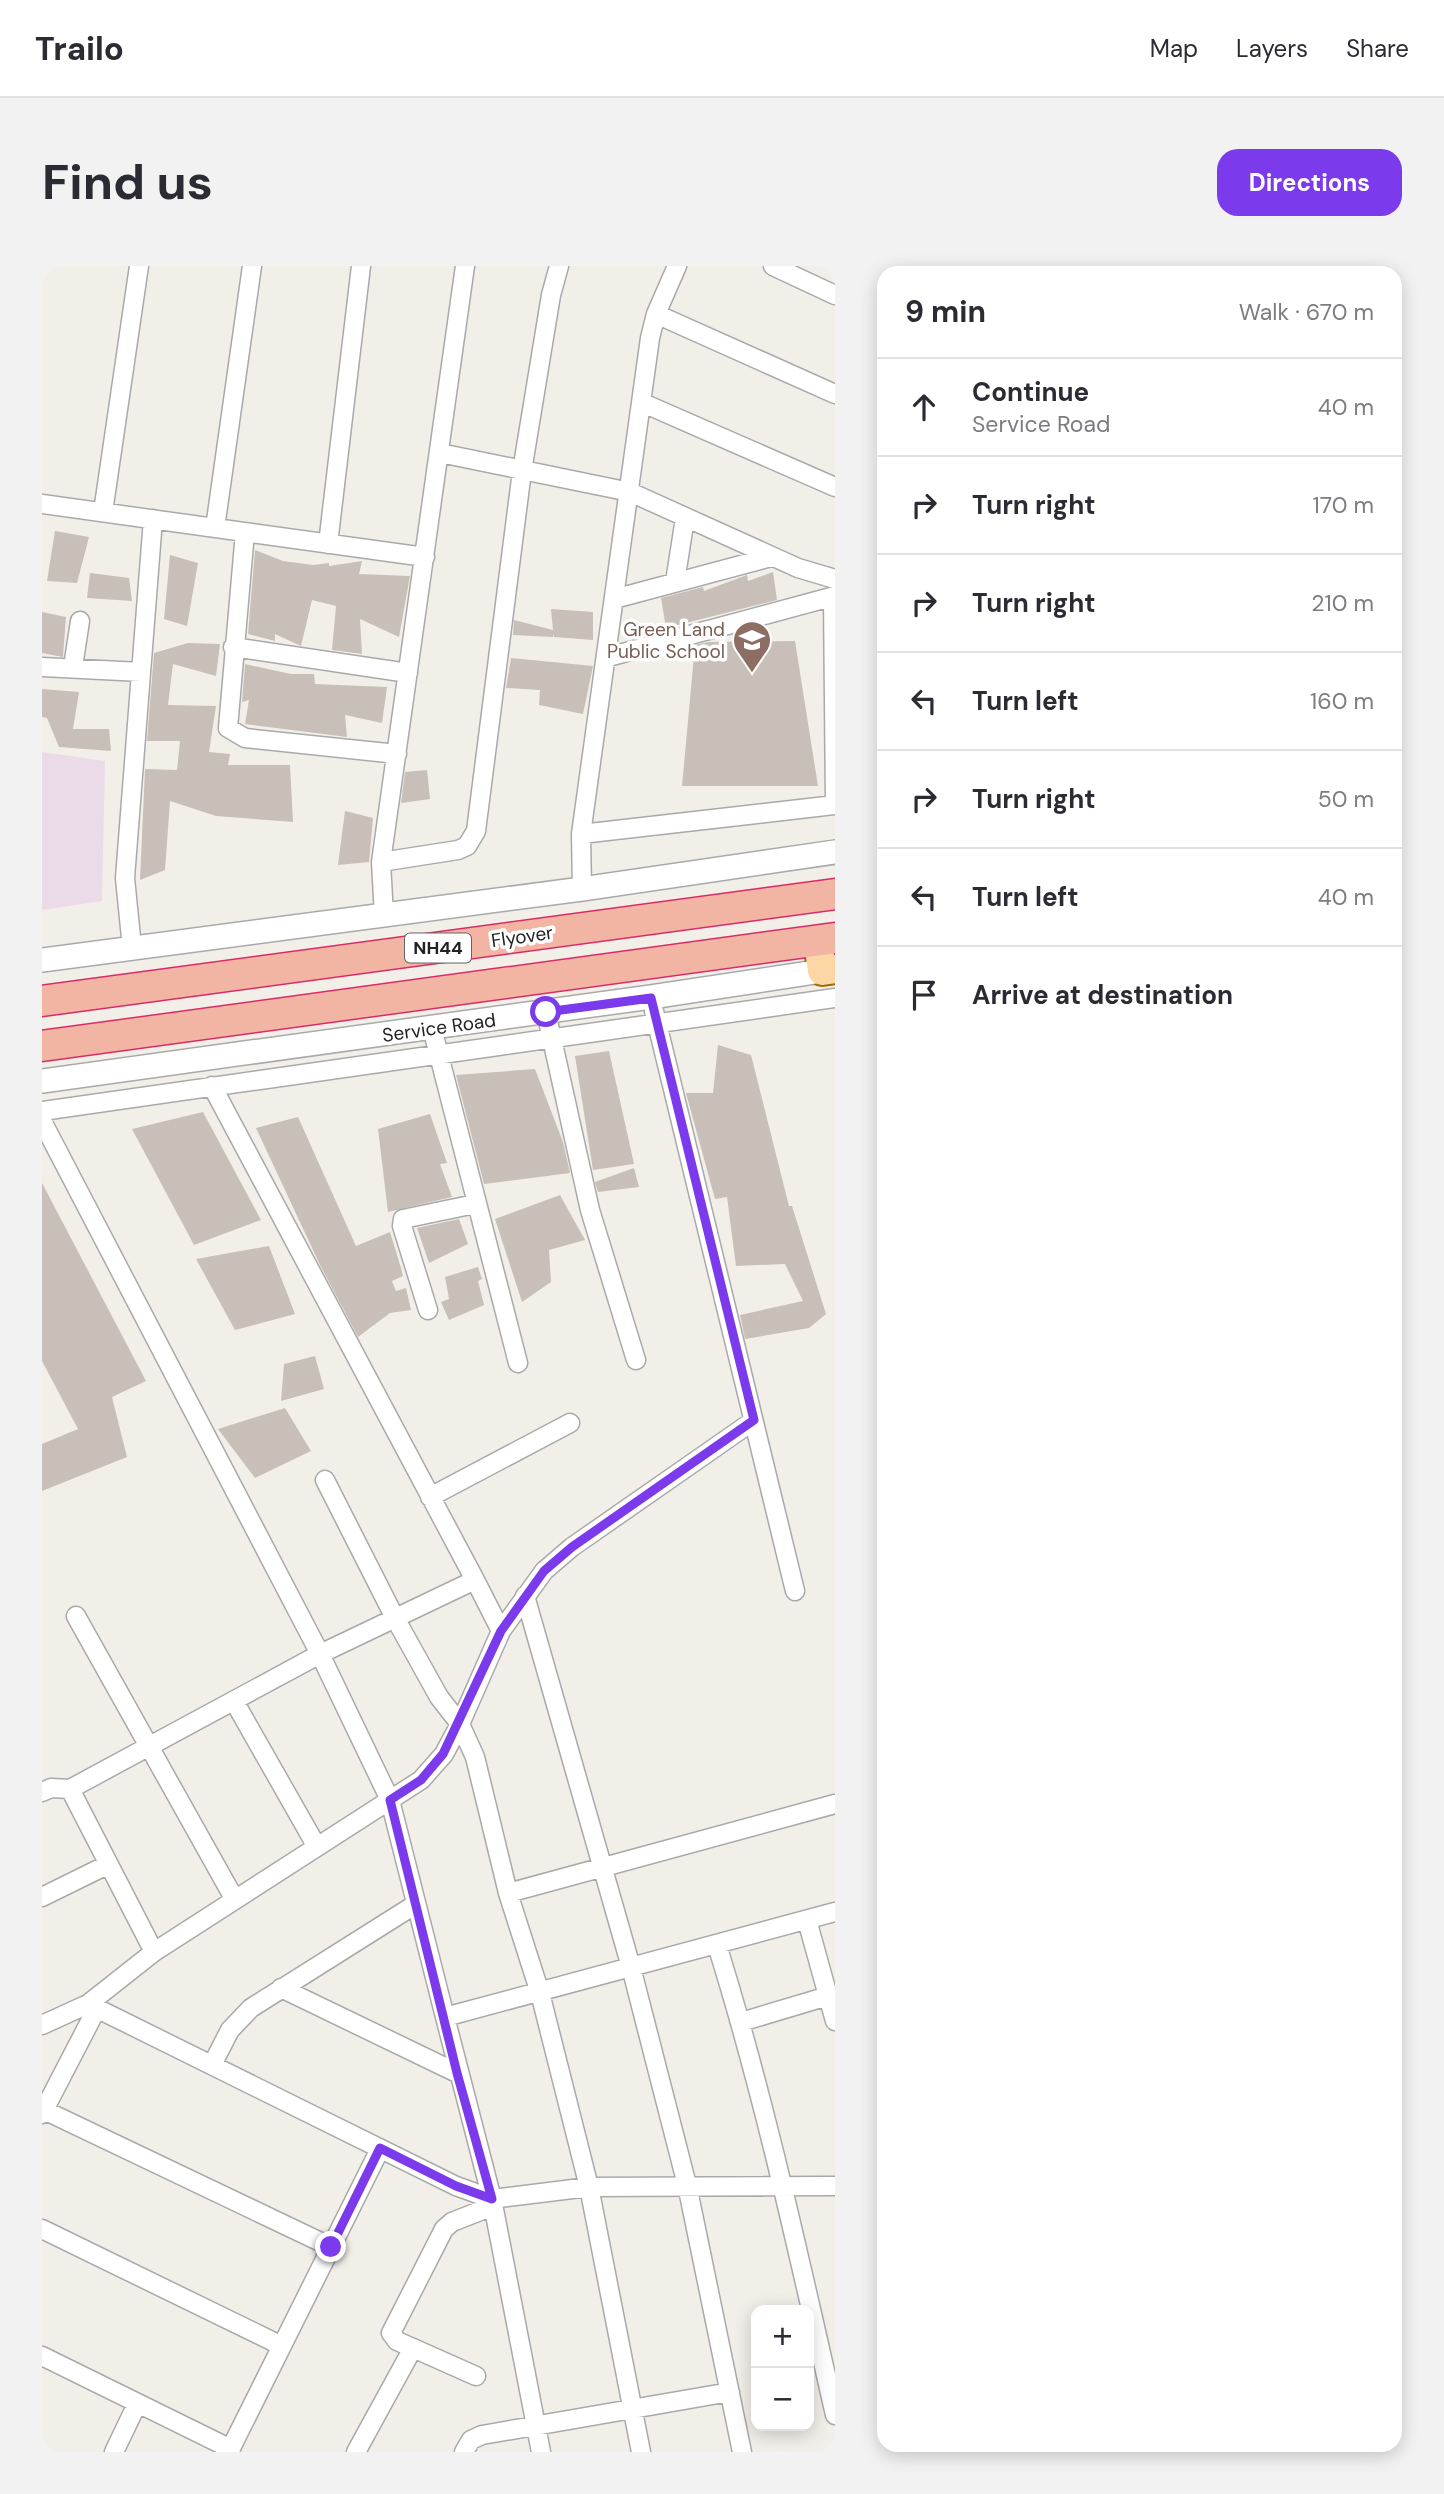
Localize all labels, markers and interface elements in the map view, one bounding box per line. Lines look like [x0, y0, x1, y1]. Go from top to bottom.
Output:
text: Trailo [35, 27, 124, 70]
text: Map [1150, 33, 1198, 64]
text: Layers [1236, 33, 1308, 64]
text: Share [1346, 33, 1409, 64]
button: Directions [1217, 149, 1402, 216]
text: Find us [42, 150, 213, 214]
text: 9 min [905, 292, 986, 331]
text: Walk · 670 m [1239, 297, 1374, 327]
text: Continue [972, 375, 1089, 409]
icon: ahead [905, 388, 943, 426]
text: 40 m [1318, 392, 1374, 422]
text: Service Road [972, 409, 1110, 439]
icon: right [905, 486, 943, 524]
text: Turn right [972, 488, 1096, 522]
text: 170 m [1313, 490, 1374, 520]
icon: right [905, 584, 943, 622]
text: Turn right [972, 586, 1096, 620]
text: 210 m [1311, 588, 1374, 618]
place label: Green Land Public School [607, 617, 725, 664]
school or university icon: Green Land Public School [731, 619, 773, 674]
icon: left [905, 682, 943, 720]
text: Turn left [972, 684, 1079, 718]
text: 160 m [1310, 686, 1374, 716]
icon: right [905, 780, 943, 818]
text: Turn right [972, 782, 1096, 816]
text: 50 m [1318, 784, 1374, 814]
icon: left [905, 878, 943, 916]
text: Turn left [972, 880, 1079, 914]
text: 40 m [1318, 882, 1374, 912]
street label: Flyover [490, 920, 555, 953]
road number: NH44 [405, 934, 471, 962]
icon: arrive [905, 976, 943, 1014]
text: Arrive at destination [972, 978, 1233, 1012]
route start [530, 996, 561, 1027]
street label: Service Road [381, 1007, 497, 1048]
route end [315, 2231, 346, 2262]
map controls [751, 2305, 814, 2431]
button: + [751, 2305, 814, 2368]
button: − [751, 2368, 814, 2431]

